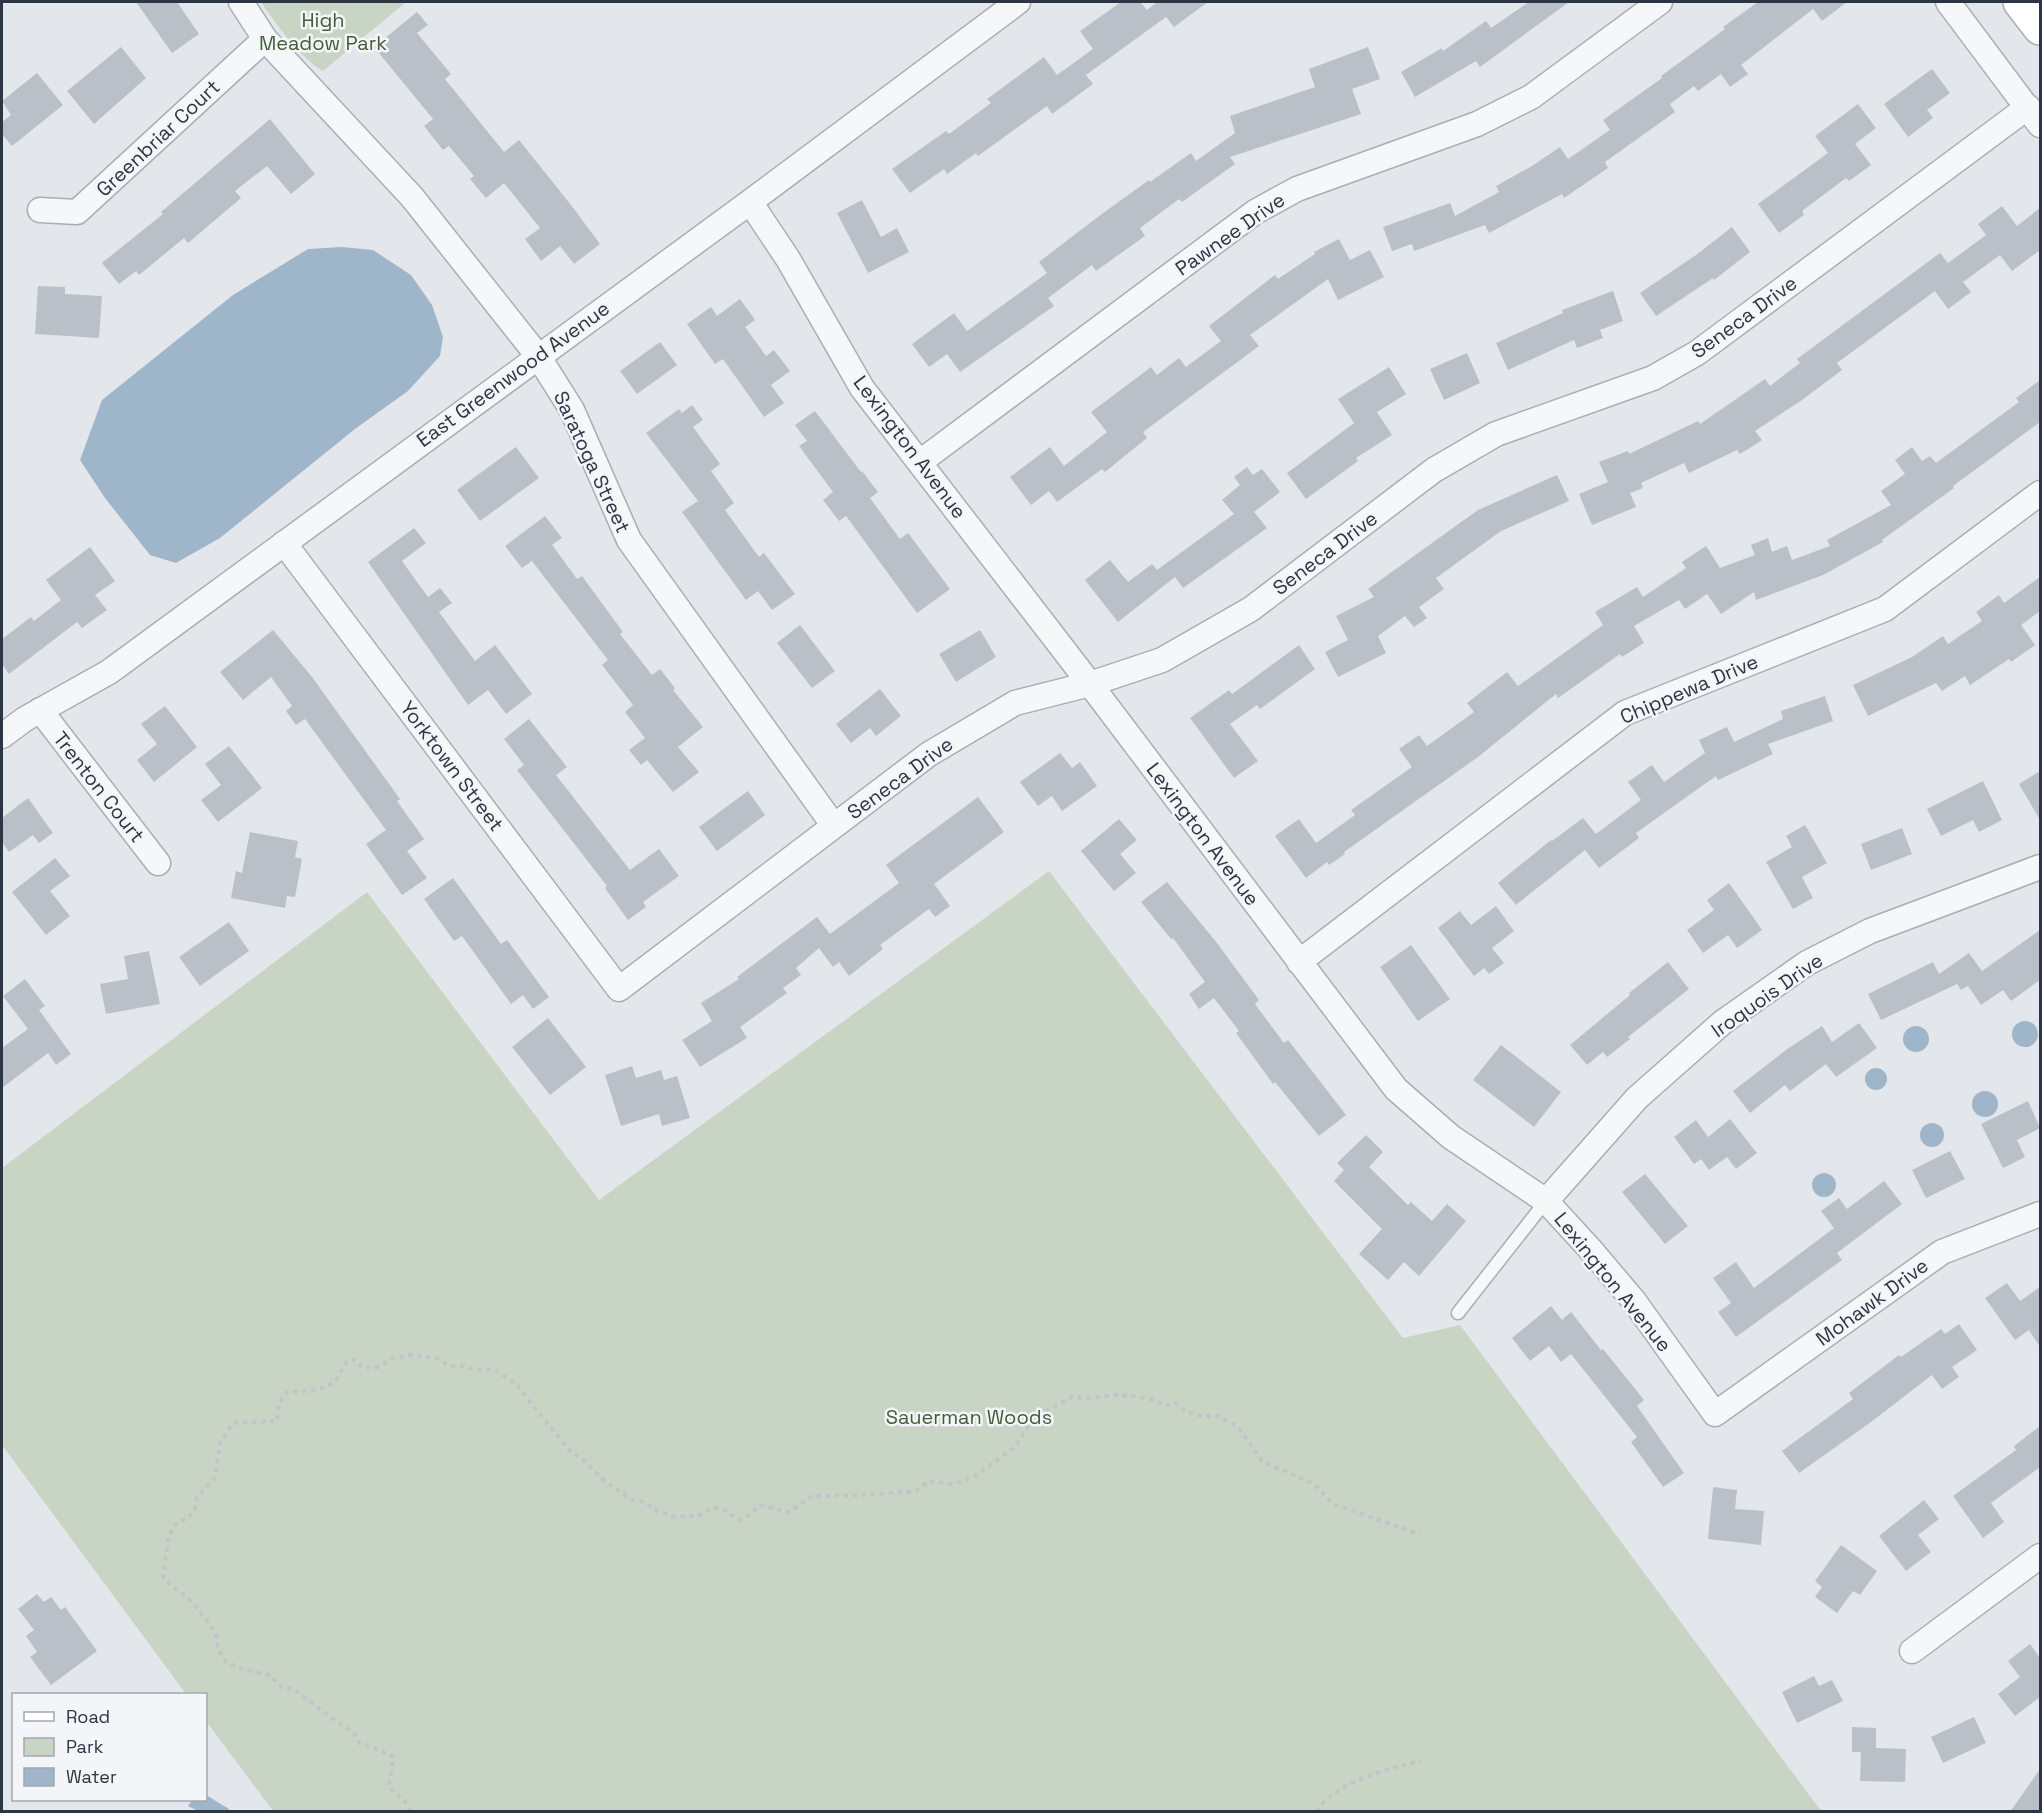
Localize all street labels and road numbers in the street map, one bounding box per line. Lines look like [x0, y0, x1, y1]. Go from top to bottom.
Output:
street label: Greenbriar Court [91, 74, 225, 202]
street label: Pawnee Drive [1170, 187, 1290, 281]
street label: Seneca Drive [1686, 270, 1802, 364]
street label: East Greenwood Avenue [411, 295, 615, 453]
street label: Lexington Avenue [848, 370, 972, 524]
street label: Saratoga Street [548, 387, 636, 537]
street label: Seneca Drive [1267, 505, 1383, 601]
street label: Chippewa Drive [1616, 648, 1762, 730]
street label: Yorktown Street [394, 696, 510, 836]
street label: Trenton Court [47, 726, 151, 848]
street label: Seneca Drive [842, 731, 958, 825]
street label: Lexington Avenue [1141, 757, 1265, 911]
street label: Iroquois Drive [1706, 947, 1828, 1043]
street label: Lexington Avenue [1549, 1207, 1677, 1357]
street label: Mohawk Drive [1811, 1252, 1933, 1352]

